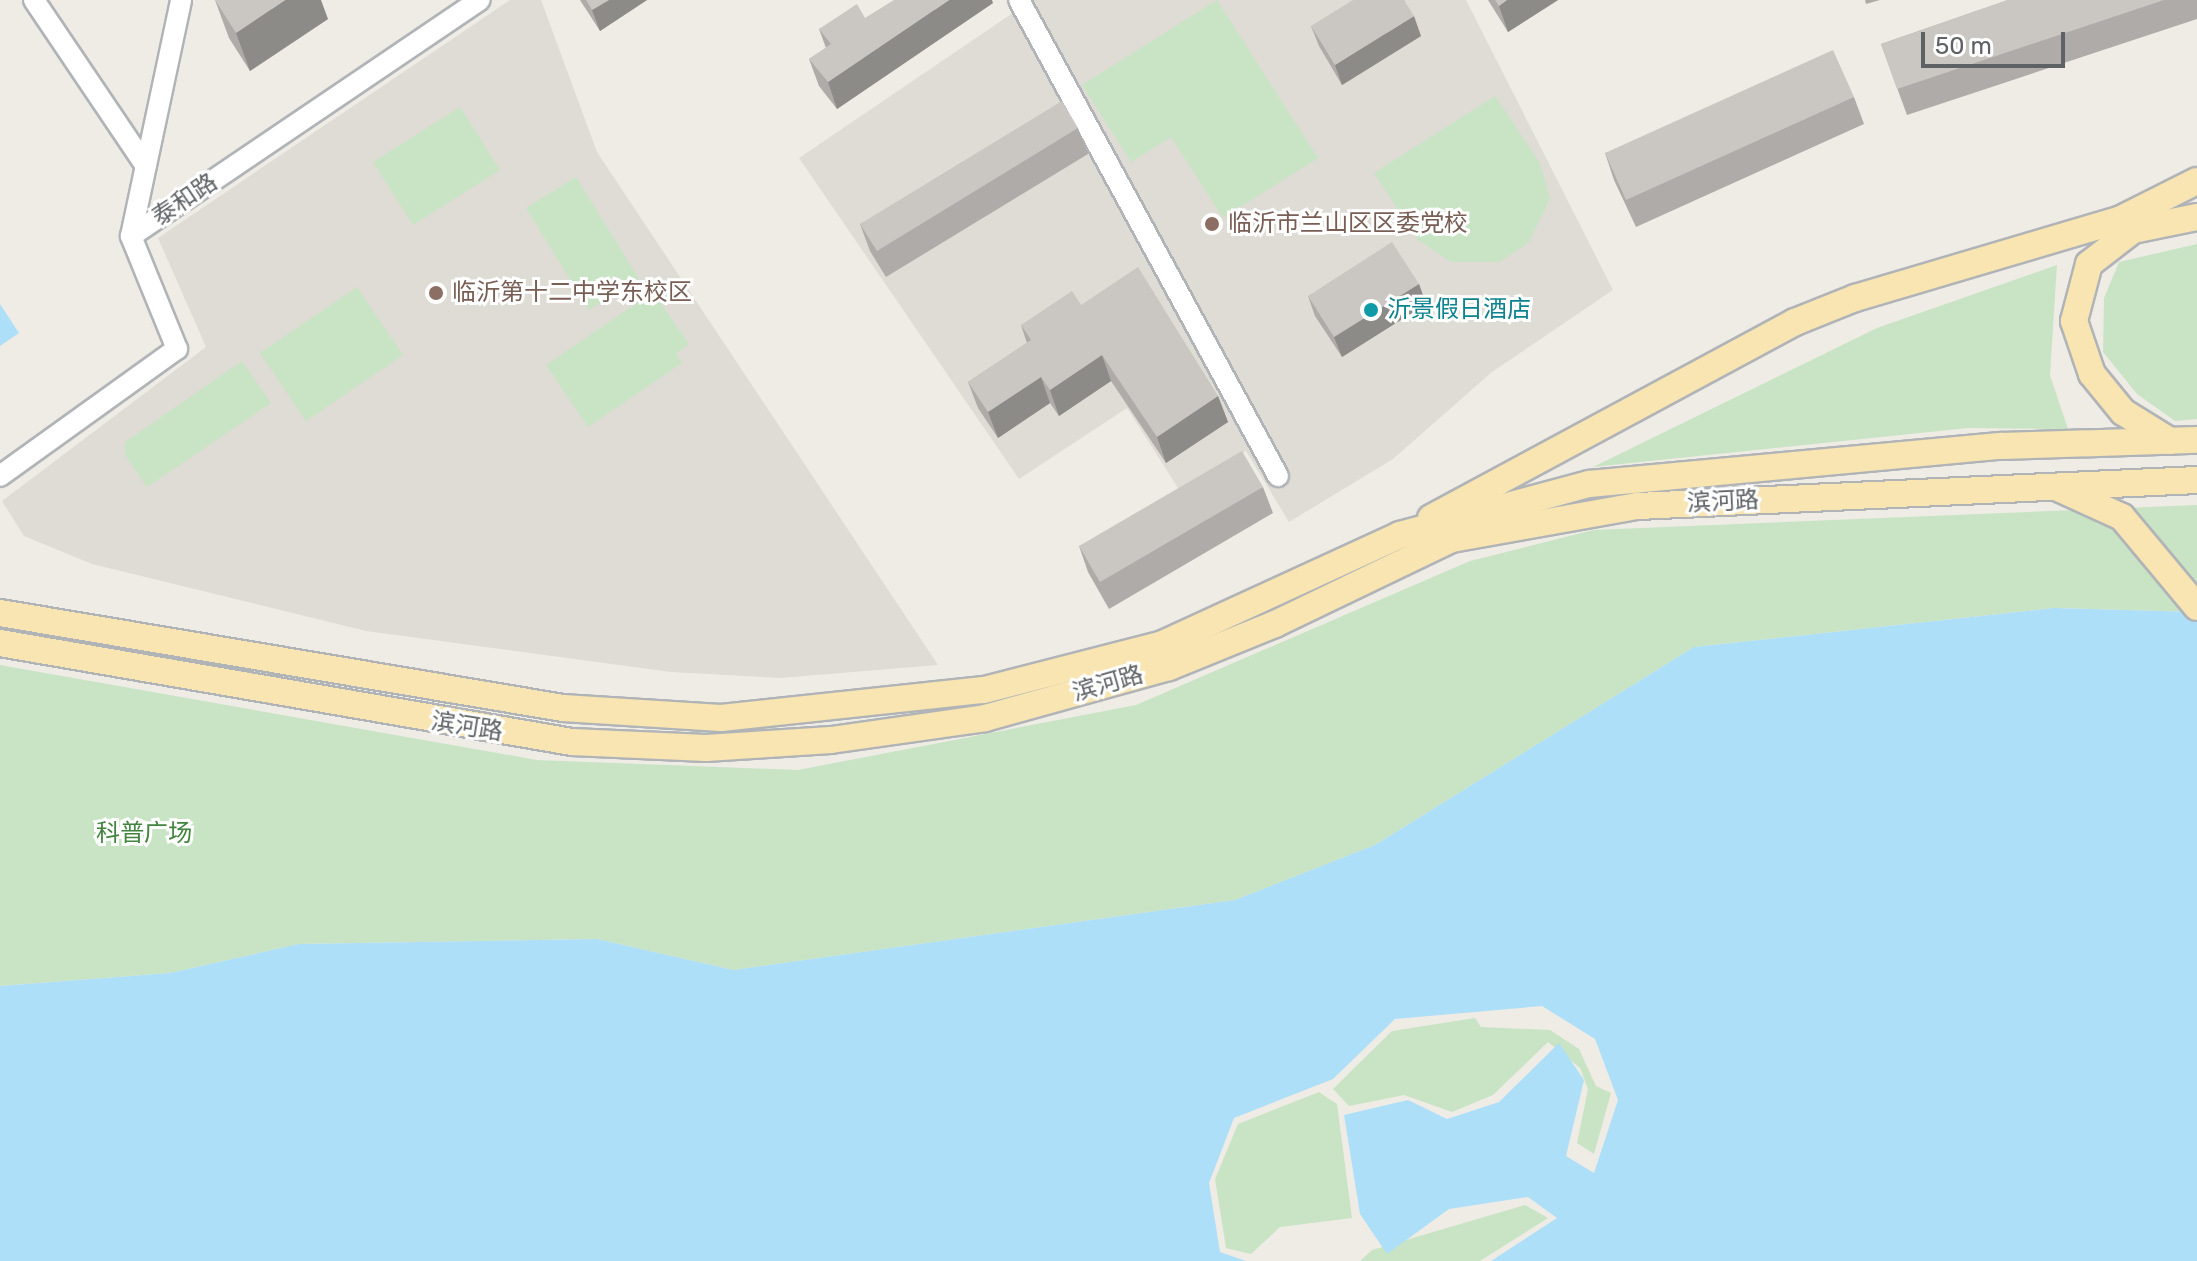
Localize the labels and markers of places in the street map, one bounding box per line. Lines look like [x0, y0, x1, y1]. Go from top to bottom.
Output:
place label: 临沂市兰山区区委党校 [1228, 210, 1468, 238]
marker: 临沂市兰山区区委党校 [1203, 215, 1221, 233]
place label: 临沂第十二中学东校区 [452, 279, 692, 307]
marker: 临沂第十二中学东校区 [427, 284, 445, 302]
place label: 沂景假日酒店 [1387, 296, 1531, 324]
marker: 沂景假日酒店 [1362, 301, 1380, 319]

